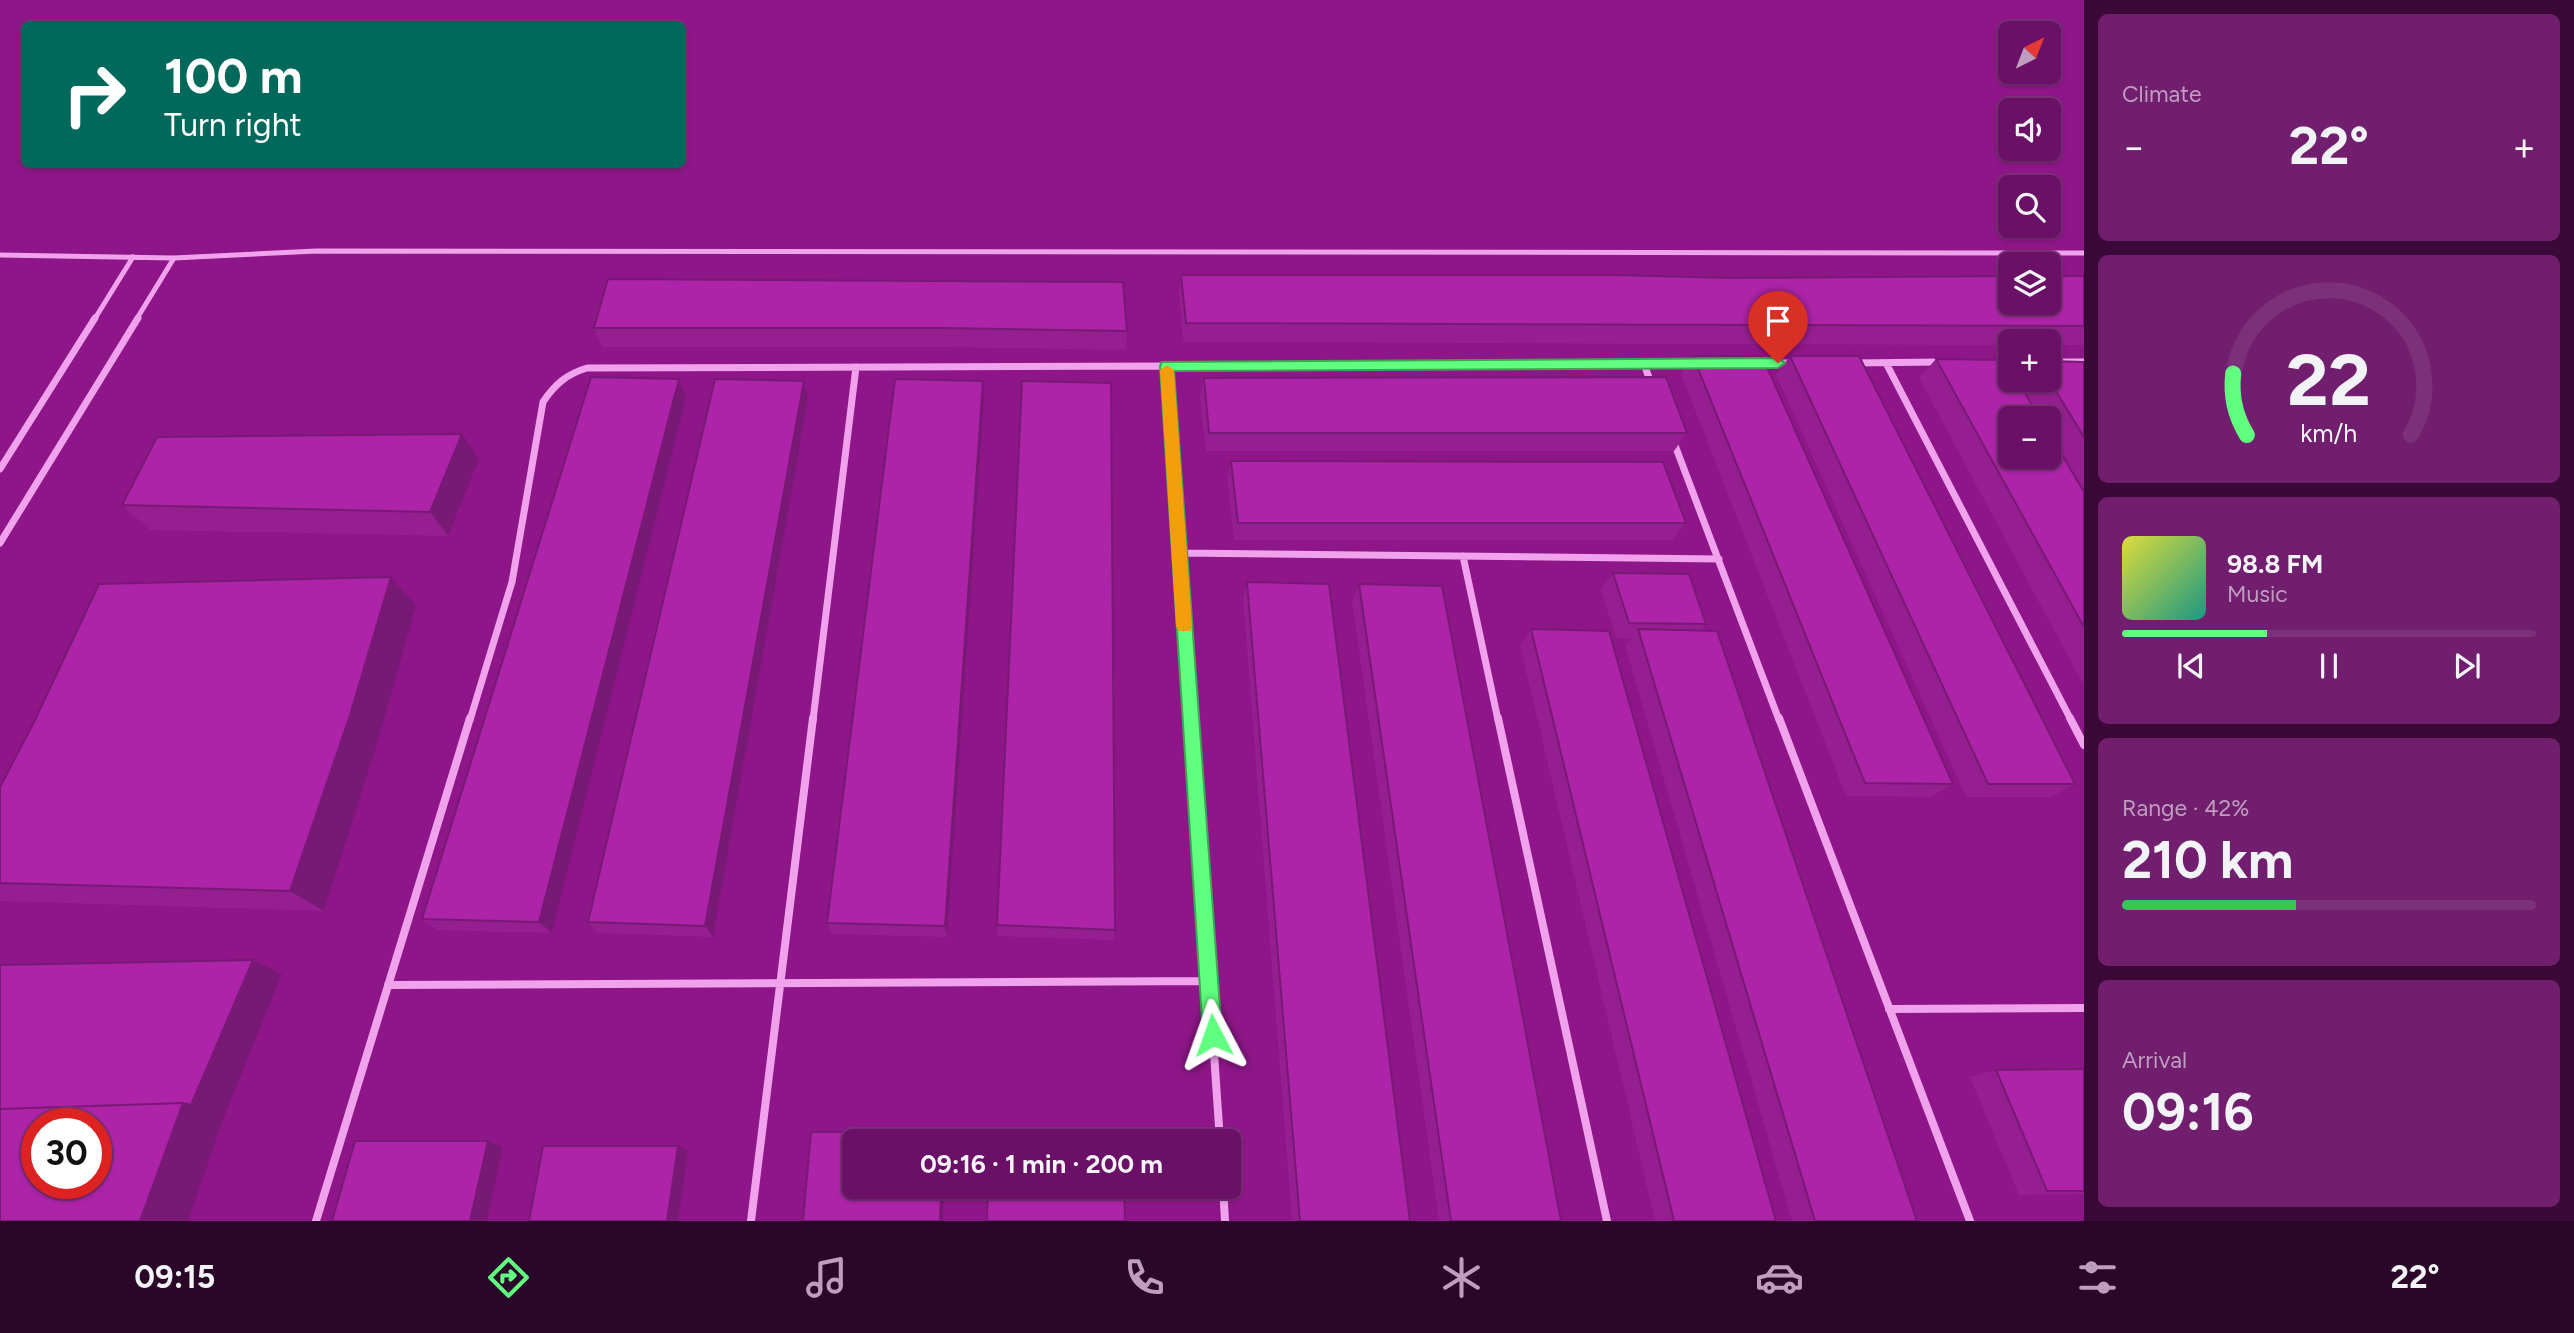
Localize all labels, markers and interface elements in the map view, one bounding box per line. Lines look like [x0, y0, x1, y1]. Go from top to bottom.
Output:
north arrow [1998, 21, 2062, 84]
map controls [1998, 21, 2061, 469]
text: 100 m [164, 46, 303, 105]
icon: right [49, 49, 140, 140]
text: Climate [2122, 80, 2201, 108]
button: sound [1998, 98, 2061, 161]
text: Turn right [164, 106, 302, 144]
text: 22° [2289, 115, 2369, 177]
text: − [2122, 124, 2146, 170]
text: + [2512, 124, 2536, 170]
button: search [1998, 175, 2061, 238]
button: layers [1998, 252, 2061, 315]
pin [1748, 291, 1808, 363]
icon: arrive [1759, 302, 1797, 340]
button: + [1998, 329, 2061, 392]
text: 22 [2287, 337, 2371, 424]
button: − [1998, 406, 2061, 469]
text: km/h [2300, 418, 2358, 448]
text: 98.8 FM [2227, 548, 2323, 580]
text: Music [2227, 580, 2288, 608]
icon: previous [2172, 647, 2210, 685]
icon: pause [2310, 647, 2348, 685]
icon: next [2448, 647, 2486, 685]
text: Range · 42% [2122, 794, 2249, 822]
text: 210 km [2122, 829, 2293, 891]
position arrow [1176, 998, 1250, 1072]
text: Arrival [2122, 1046, 2187, 1074]
text: 09:16 [2122, 1081, 2254, 1143]
speed limit sign: 30 [21, 1108, 112, 1199]
text: 09:16 · 1 min · 200 m [920, 1148, 1163, 1180]
icon: directions [484, 1253, 533, 1302]
icon: music [802, 1253, 851, 1302]
icon: phone [1120, 1253, 1169, 1302]
icon: climate [1437, 1253, 1486, 1302]
icon: car [1755, 1253, 1804, 1302]
icon: filters [2073, 1253, 2122, 1302]
text: 09:15 [134, 1258, 215, 1296]
text: 22° [2390, 1258, 2440, 1296]

